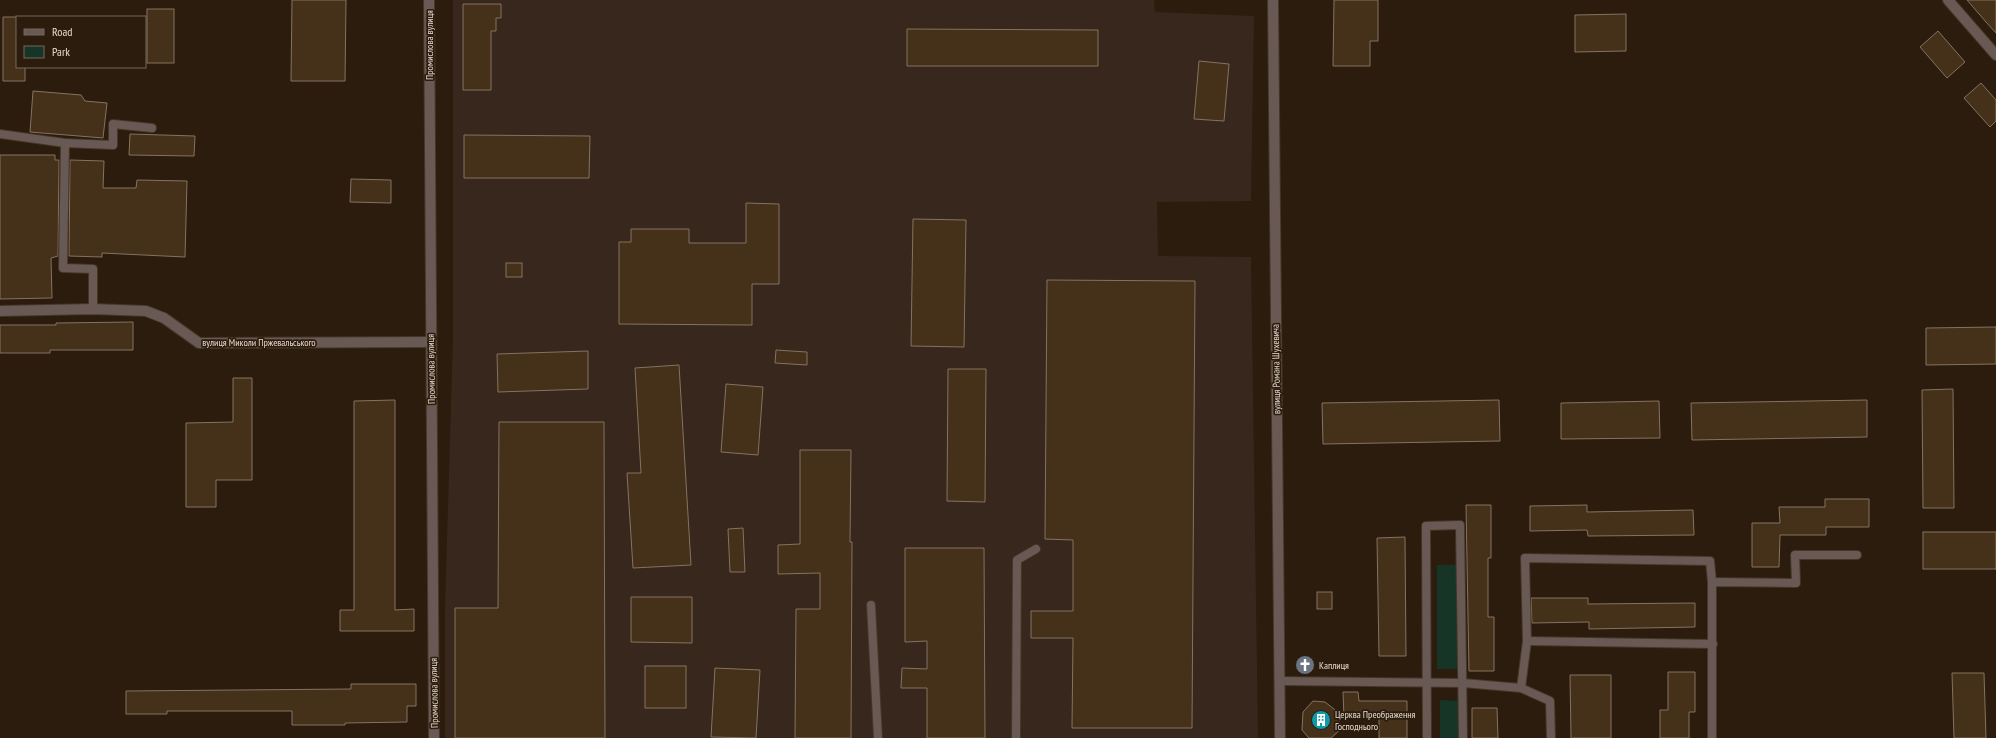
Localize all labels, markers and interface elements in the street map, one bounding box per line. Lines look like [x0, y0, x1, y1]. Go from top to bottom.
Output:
street label: Промислова вулиця [423, 10, 436, 80]
legend [16, 16, 146, 68]
text: Road [52, 24, 72, 39]
text: Park [52, 44, 70, 59]
street label: вулиця Романа Шухевича [1269, 324, 1283, 414]
street label: Промислова вулиця [424, 334, 438, 404]
street label: вулиця Миколи Пржевальського [202, 336, 316, 349]
church icon: Каплиця [1294, 654, 1316, 676]
street label: Промислова вулиця [427, 658, 441, 728]
place label: Каплиця [1319, 659, 1349, 672]
place label: Церква Преображення Господнього [1335, 708, 1416, 733]
building icon: Церква Преображення Господнього [1310, 709, 1332, 731]

